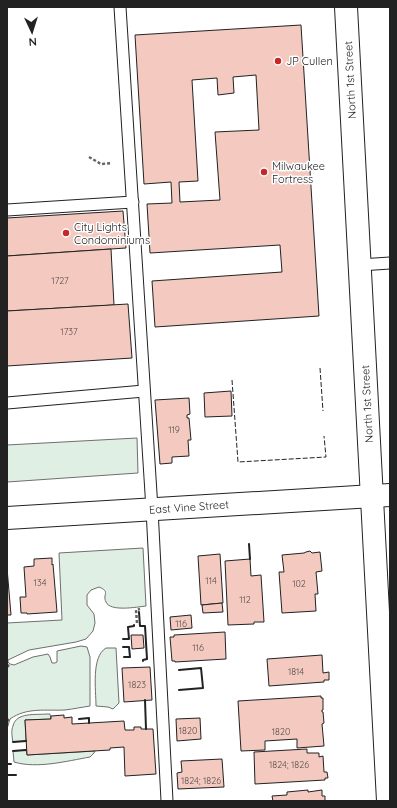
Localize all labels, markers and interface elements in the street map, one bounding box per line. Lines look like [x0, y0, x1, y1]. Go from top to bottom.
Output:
north arrow [12, 12, 52, 52]
text: N [28, 35, 37, 49]
street label: North 1st Street [341, 40, 359, 119]
place label: JP Cullen [286, 54, 333, 68]
marker: JP Cullen [273, 56, 283, 66]
place label: Milwaukee Fortress [272, 159, 325, 186]
marker: Milwaukee Fortress [259, 167, 269, 177]
place label: City Lights Condominiums [74, 220, 150, 247]
marker: City Lights Condominiums [61, 228, 71, 238]
house number: 1727 [51, 275, 69, 286]
house number: 1737 [60, 326, 78, 337]
street label: North 1st Street [358, 364, 376, 443]
house number: 119 [168, 424, 180, 435]
street label: East Vine Street [149, 497, 230, 517]
house number: 114 [205, 575, 217, 586]
house number: 134 [34, 577, 47, 588]
house number: 102 [292, 578, 306, 589]
house number: 112 [239, 594, 251, 605]
house number: 116 [175, 618, 187, 629]
house number: 116 [192, 642, 204, 653]
house number: 1814 [288, 666, 304, 677]
house number: 1823 [128, 679, 146, 690]
house number: 1820 [179, 725, 197, 736]
house number: 1820 [272, 726, 290, 737]
house number: 1824; 1826 [269, 759, 309, 770]
house number: 1824; 1826 [181, 775, 221, 786]

